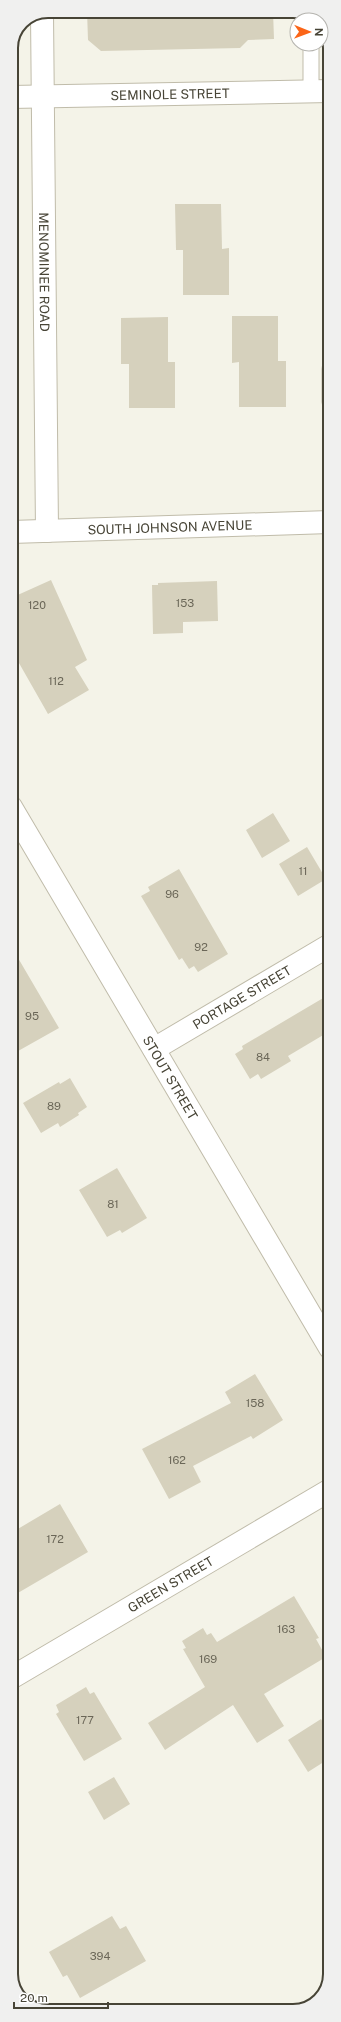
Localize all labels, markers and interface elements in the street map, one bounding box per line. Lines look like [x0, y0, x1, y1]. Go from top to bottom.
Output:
north arrow [289, 12, 329, 52]
text: N [313, 28, 325, 37]
street label: SEMINOLE STREET [110, 85, 230, 103]
street label: MENOMINEE ROAD [36, 212, 53, 332]
street label: SOUTH JOHNSON AVENUE [87, 517, 253, 537]
house number: 153 [176, 597, 194, 609]
house number: 120 [28, 599, 46, 611]
house number: 112 [48, 675, 64, 687]
house number: 11 [299, 865, 307, 877]
house number: 96 [165, 888, 179, 900]
house number: 92 [194, 941, 208, 953]
street label: PORTAGE STREET [190, 962, 294, 1032]
house number: 95 [25, 1010, 39, 1022]
street label: STOUT STREET [140, 1033, 201, 1122]
house number: 84 [256, 1051, 270, 1063]
house number: 89 [47, 1100, 61, 1112]
house number: 81 [107, 1198, 119, 1210]
house number: 158 [246, 1397, 264, 1409]
house number: 162 [168, 1454, 186, 1466]
house number: 172 [46, 1533, 64, 1545]
street label: GREEN STREET [125, 1553, 216, 1615]
house number: 163 [277, 1623, 295, 1635]
house number: 169 [199, 1653, 217, 1665]
house number: 177 [76, 1714, 94, 1726]
house number: 394 [90, 1950, 110, 1962]
scale bar [14, 1984, 108, 2010]
text: 20 m [20, 1991, 48, 2005]

